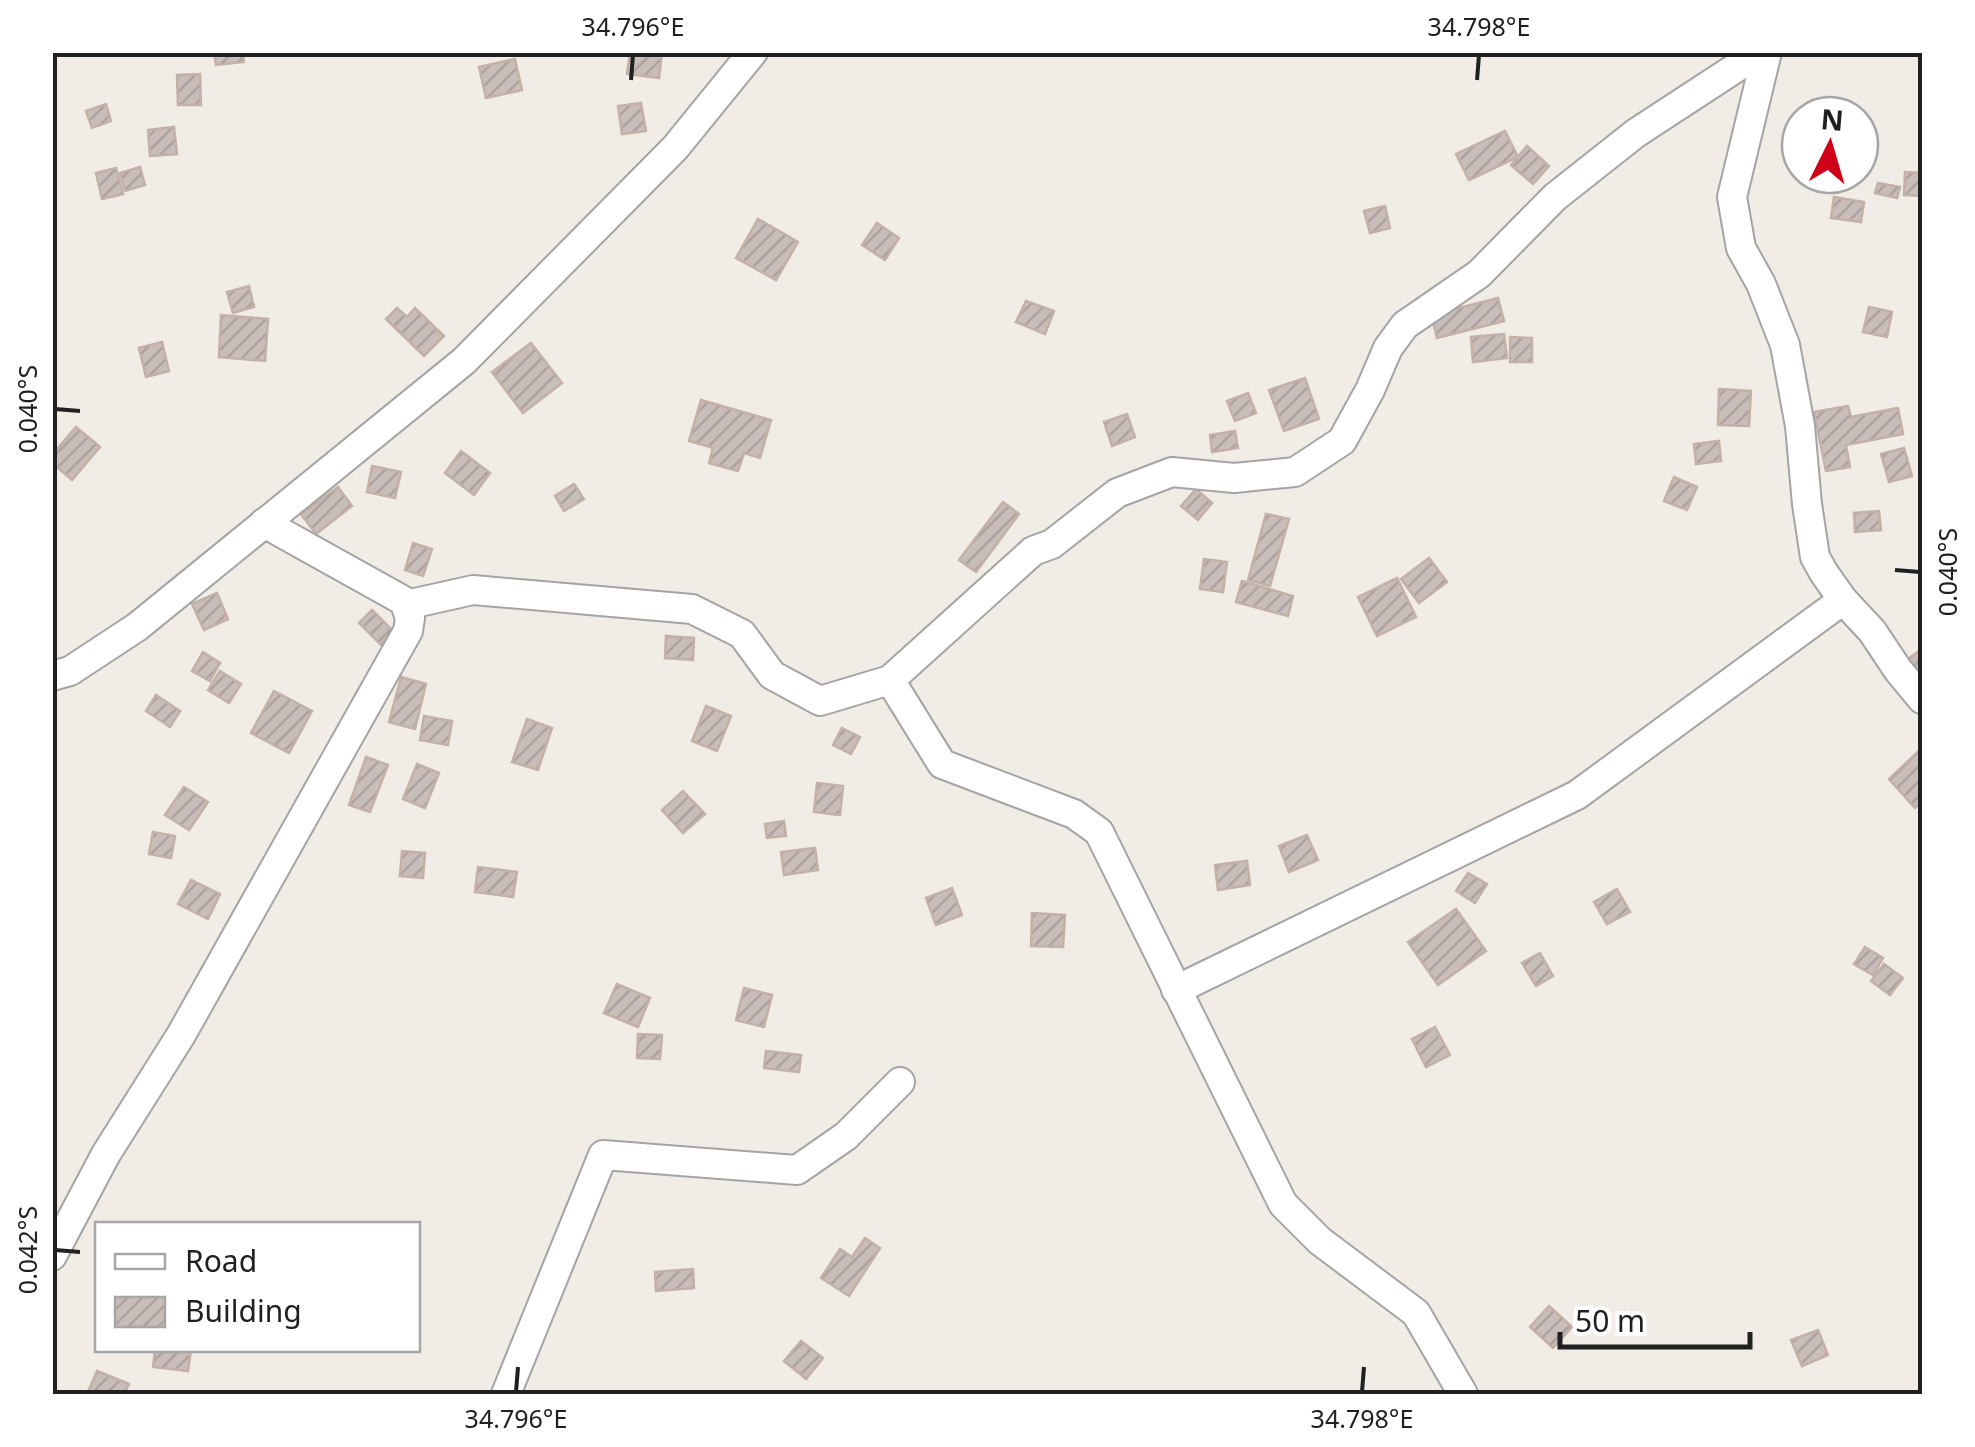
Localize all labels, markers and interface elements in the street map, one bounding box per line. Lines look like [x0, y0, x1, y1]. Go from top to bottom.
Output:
text: 34.796°E [582, 9, 684, 43]
text: 34.798°E [1428, 9, 1530, 43]
north arrow [1780, 95, 1880, 195]
text: N [1819, 99, 1845, 139]
text: 0.040°S [10, 365, 44, 453]
text: 0.040°S [1930, 528, 1964, 616]
text: 0.042°S [10, 1206, 44, 1294]
legend [95, 1222, 420, 1352]
text: Road [185, 1240, 257, 1281]
scale bar [1560, 1287, 1750, 1349]
text: Building [185, 1290, 302, 1331]
text: 50 m [1575, 1300, 1645, 1341]
text: 34.796°E [465, 1401, 567, 1435]
text: 34.798°E [1311, 1401, 1413, 1435]

